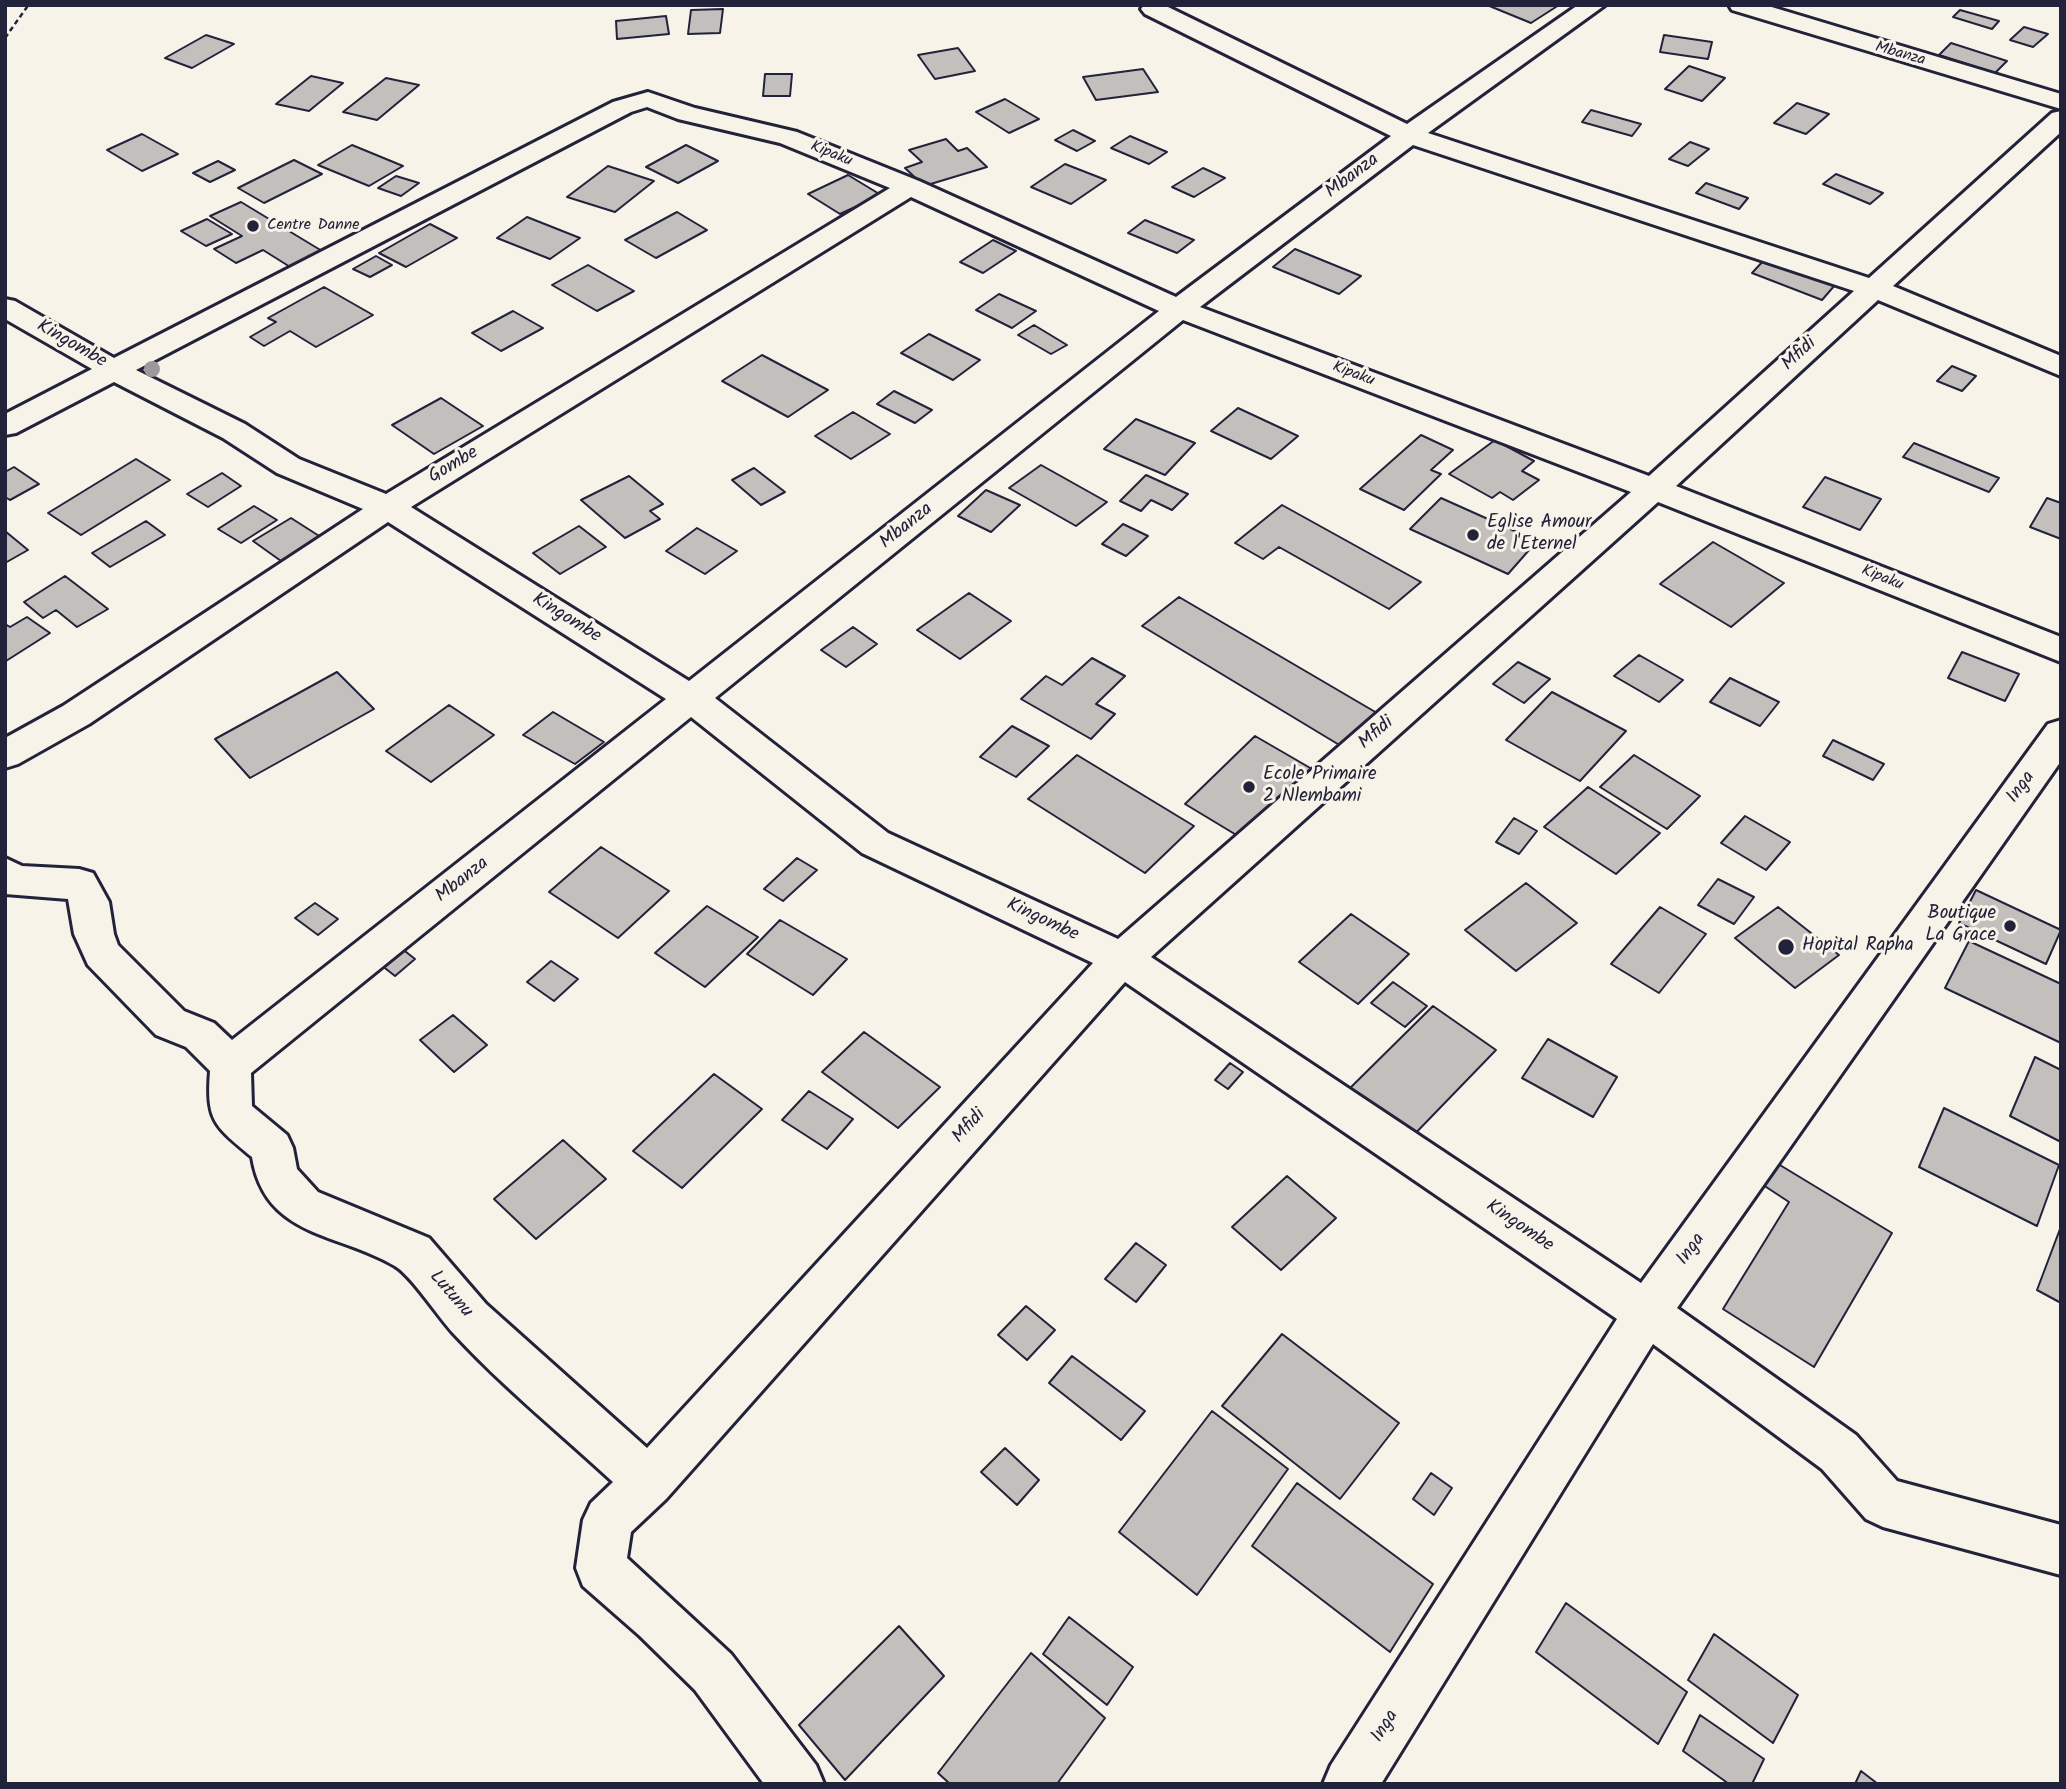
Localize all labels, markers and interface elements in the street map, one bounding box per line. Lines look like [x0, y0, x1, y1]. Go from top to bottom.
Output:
street label: Mbanza [1873, 39, 1927, 71]
street label: Kipaku [807, 138, 855, 172]
street label: Mbanza [1322, 149, 1384, 205]
place label: Centre Danne [267, 216, 359, 236]
marker: Centre Danne [245, 218, 261, 234]
street label: Kingombe [32, 316, 110, 374]
street label: Mfidi [1778, 333, 1822, 377]
street label: Kipaku [1329, 358, 1377, 392]
street label: Gombe [425, 442, 483, 490]
street label: Mbanza [876, 499, 938, 555]
place label: Eglise Amour de l'Eternel [1487, 513, 1591, 557]
marker: Eglise Amour de l'Eternel [1465, 527, 1481, 543]
street label: Kipaku [1858, 562, 1906, 596]
street label: Kingombe [527, 589, 605, 649]
street label: Mfidi [1355, 713, 1399, 755]
place label: Ecole Primaire 2 Nlembami [1263, 765, 1377, 809]
street label: Inga [2003, 768, 2041, 808]
marker: Ecole Primaire 2 Nlembami [1241, 779, 1257, 795]
street label: Mbanza [432, 853, 494, 909]
street label: Kingombe [1002, 894, 1082, 948]
place label: Boutique La Grace [1925, 904, 1996, 948]
marker: Boutique La Grace [2002, 918, 2018, 934]
place label: Hopital Rapha [1802, 936, 1914, 958]
marker: Hopital Rapha [1776, 937, 1796, 957]
street label: Mfidi [948, 1105, 992, 1149]
street label: Kingombe [1481, 1196, 1557, 1258]
street label: Inga [1673, 1230, 1711, 1270]
street label: Lutunu [423, 1267, 477, 1323]
street label: Inga [1367, 1707, 1405, 1747]

